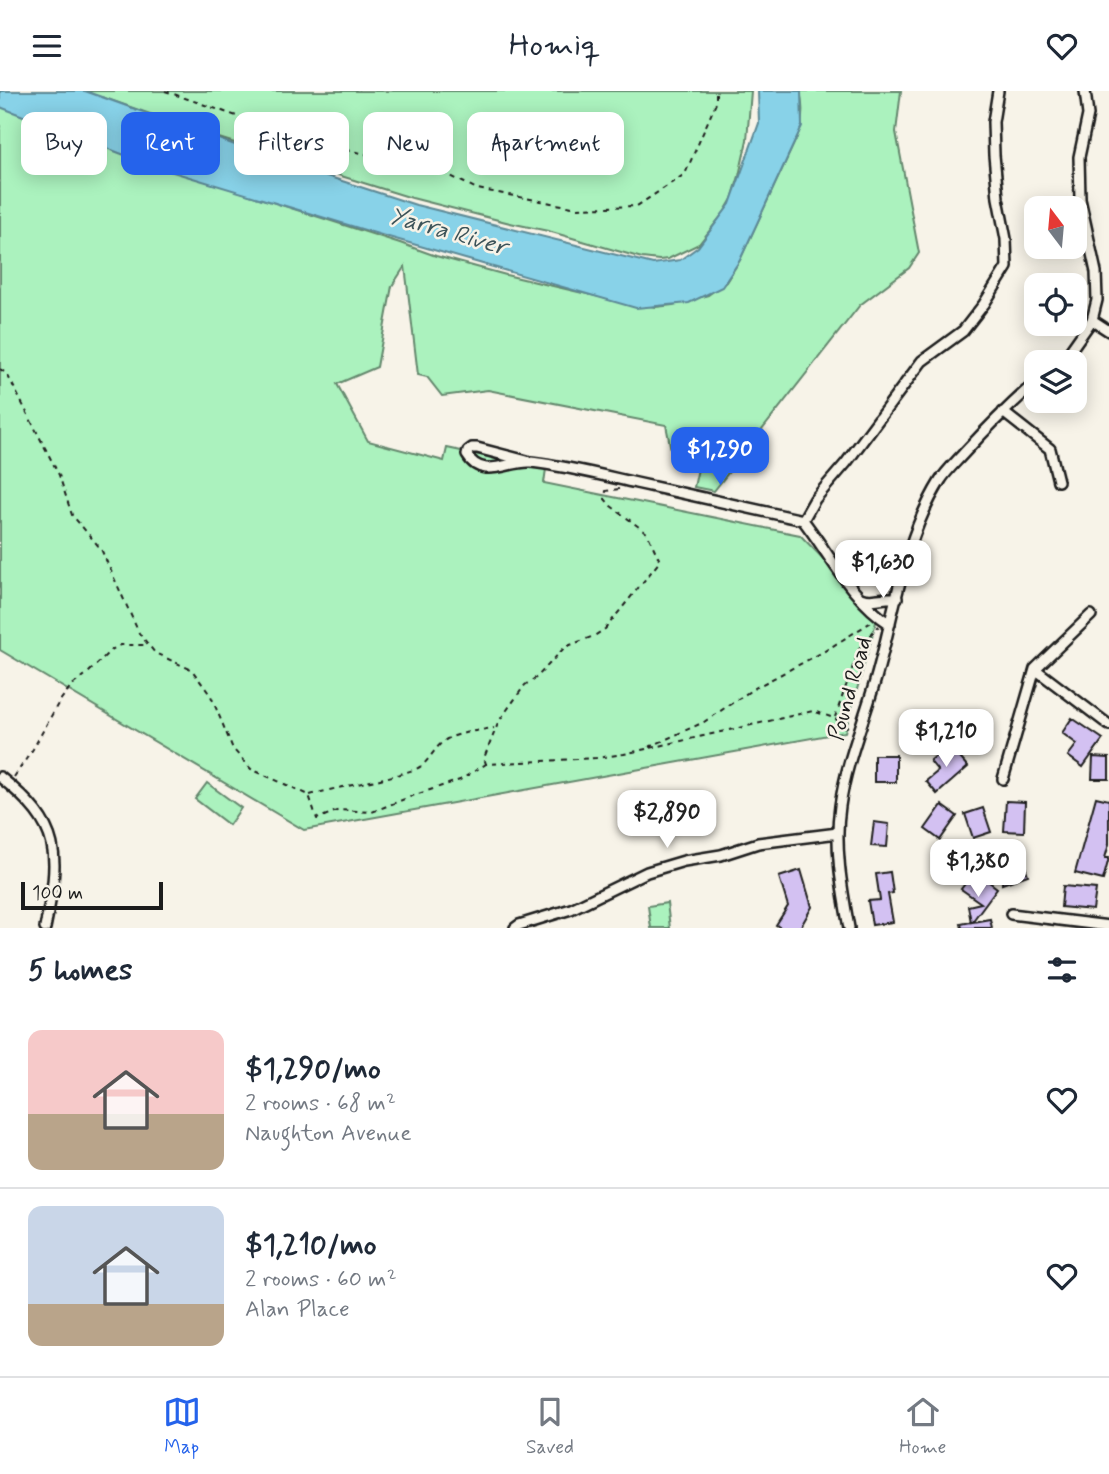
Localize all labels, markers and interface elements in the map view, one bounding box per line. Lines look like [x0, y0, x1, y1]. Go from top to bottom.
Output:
text: Homiq [509, 25, 600, 67]
icon: menu [28, 27, 66, 65]
icon: heart [1043, 27, 1081, 65]
chip: Buy [21, 112, 107, 175]
chip: Rent [121, 112, 220, 175]
chip: Filters [234, 112, 349, 175]
chip: New [363, 112, 453, 175]
chip: Apartment [467, 112, 624, 175]
north arrow [1024, 196, 1087, 259]
map controls [1024, 196, 1087, 413]
water label: Yarra River [386, 200, 514, 265]
button: locate [1024, 273, 1087, 336]
button: layers [1024, 350, 1087, 413]
pin: $1,290 [663, 427, 777, 487]
text: $1,290 [687, 435, 753, 465]
pin: $1,630 [826, 540, 940, 600]
text: $1,630 [851, 548, 915, 578]
street label: Pound Road [822, 634, 880, 744]
pin: $1,210 [889, 709, 1003, 769]
text: $1,210 [915, 717, 977, 747]
pin: $2,890 [610, 791, 724, 850]
text: $2,890 [633, 798, 701, 828]
pin: $1,380 [921, 839, 1035, 899]
text: $1,380 [946, 847, 1010, 877]
scale bar [21, 879, 163, 911]
text: 100 m [32, 881, 83, 906]
text: 5 homes [28, 951, 133, 990]
icon: filters [1043, 951, 1081, 989]
text: $1,290/mo [245, 1050, 381, 1089]
icon: home [84, 1058, 168, 1142]
icon: heart [1043, 1081, 1081, 1119]
text: 2 rooms · 68 m² [245, 1089, 396, 1119]
text: Naughton Avenue [245, 1119, 412, 1149]
text: $1,210/mo [245, 1226, 377, 1265]
icon: home [84, 1234, 168, 1318]
icon: heart [1043, 1257, 1081, 1295]
text: 2 rooms · 60 m² [245, 1265, 397, 1295]
text: Alan Place [245, 1295, 350, 1325]
tab: Map [163, 1393, 201, 1460]
tab: Saved [526, 1393, 574, 1460]
tab: Home [899, 1393, 946, 1460]

